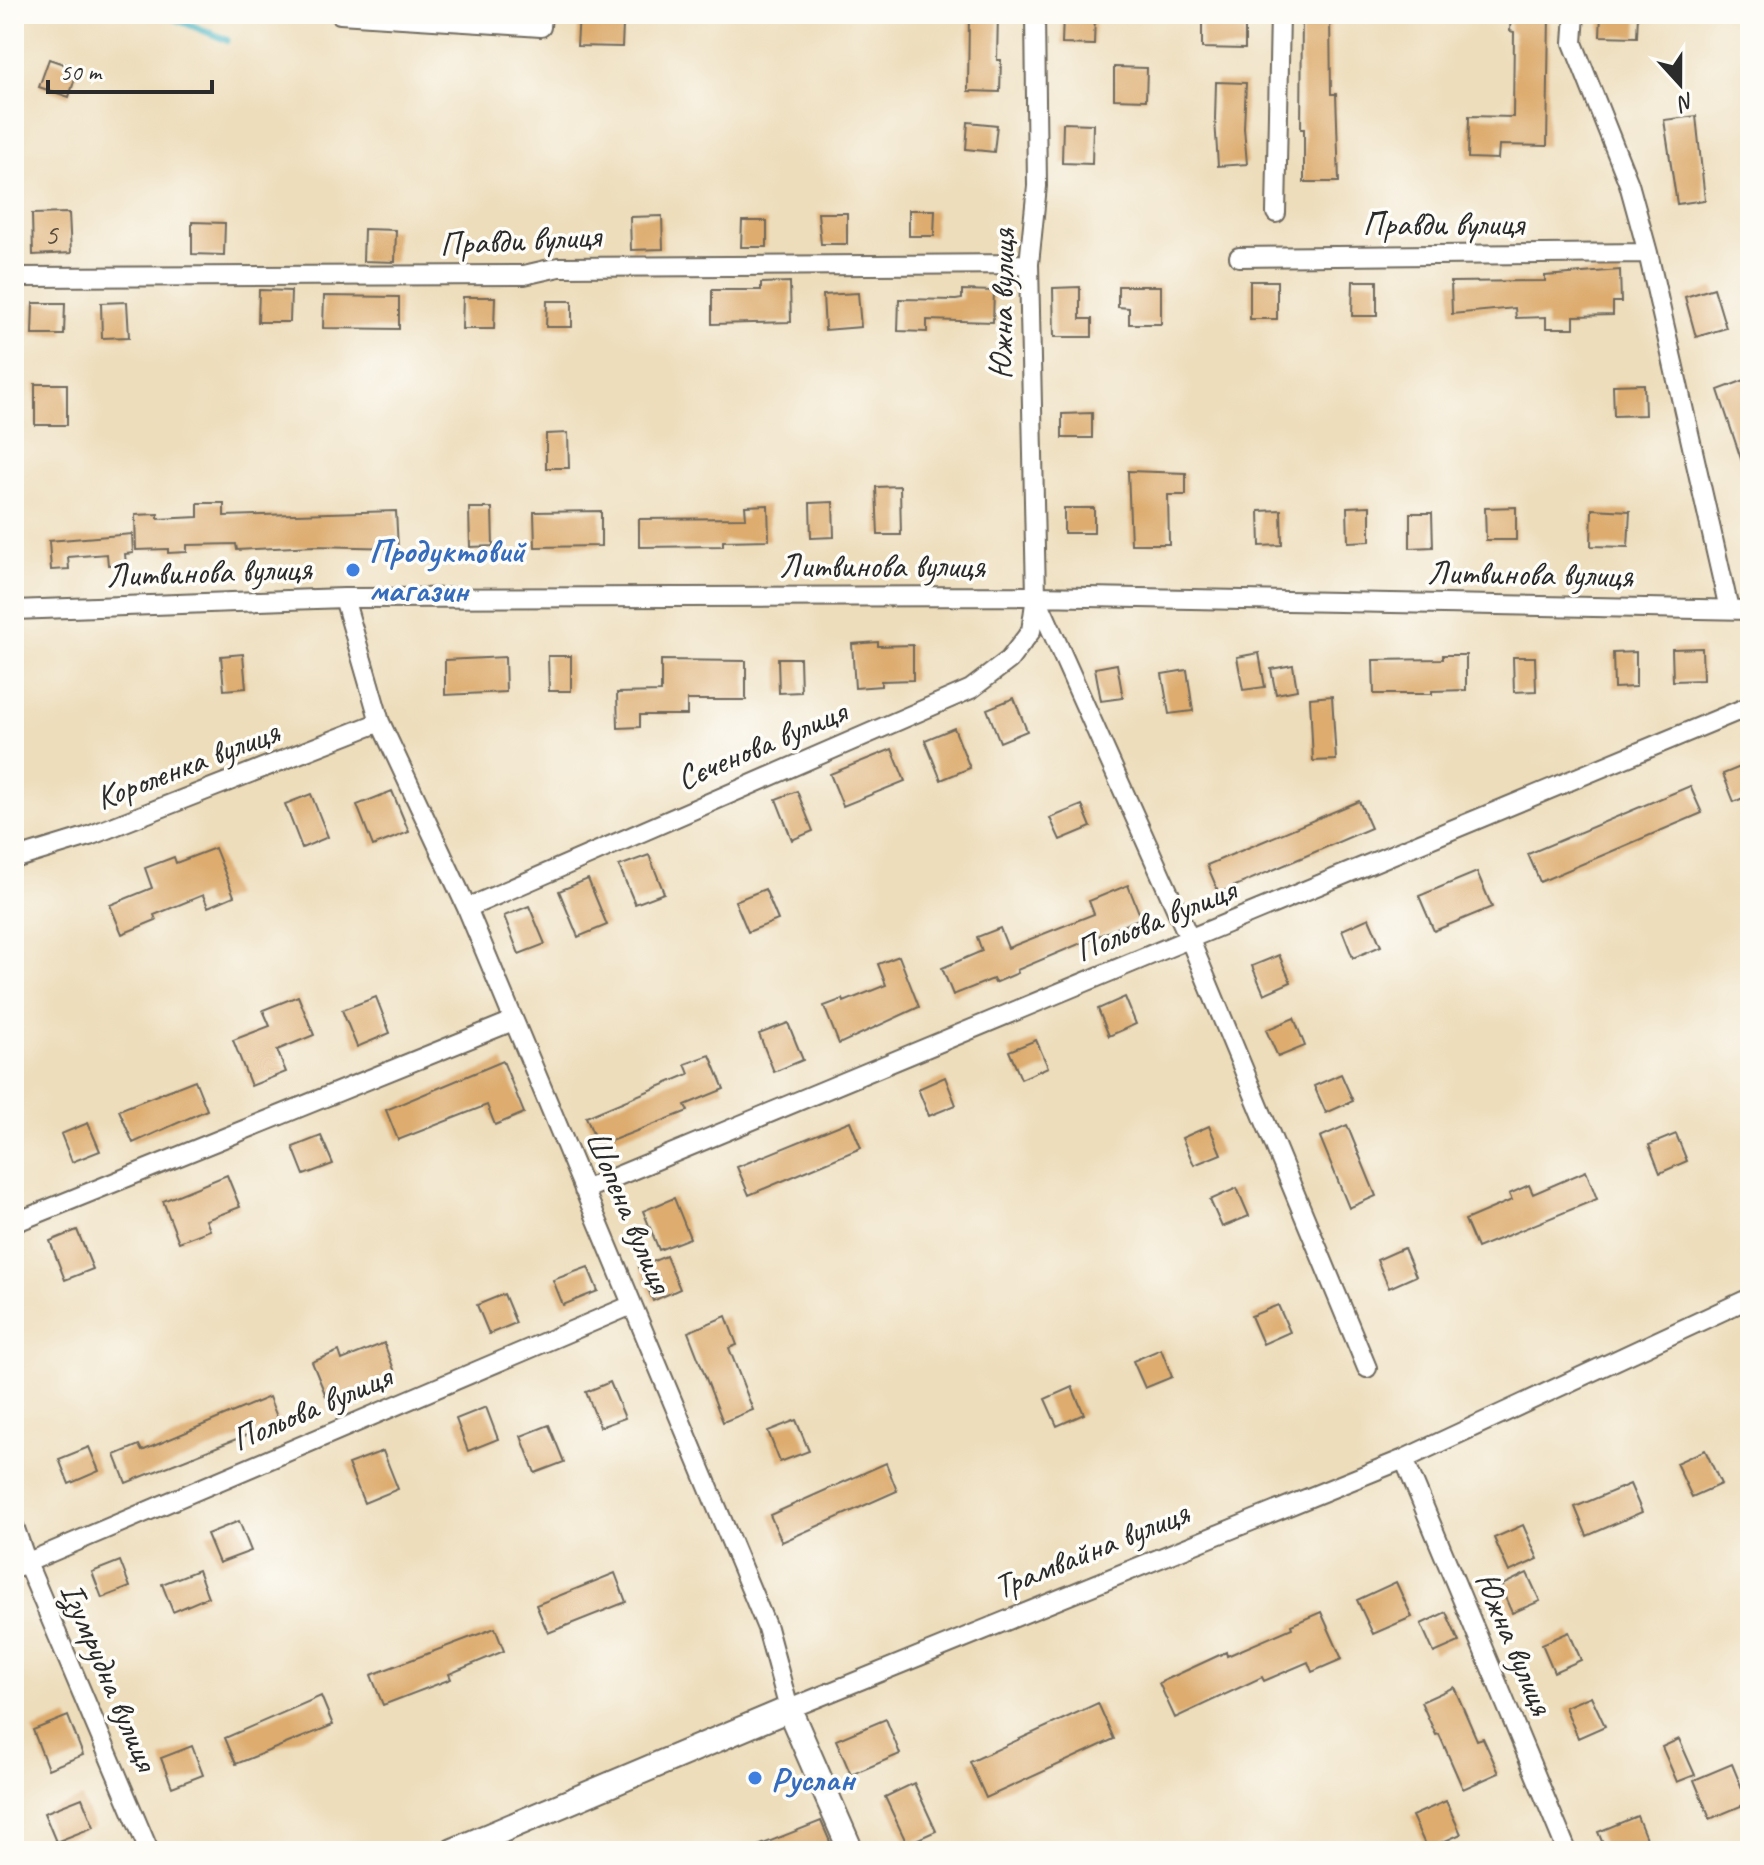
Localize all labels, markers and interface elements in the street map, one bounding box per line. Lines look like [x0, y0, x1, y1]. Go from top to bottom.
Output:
scale bar [48, 44, 212, 94]
north arrow [1640, 44, 1720, 124]
text: 50 m [60, 57, 103, 87]
text: N [1672, 86, 1698, 118]
street label: Правди вулиця [1362, 202, 1526, 245]
street label: Правди вулиця [438, 214, 604, 265]
house number: 5 [44, 215, 59, 253]
street label: Южна вулиця [979, 227, 1024, 380]
place label: Продуктовий магазин [369, 529, 527, 611]
street label: Литвинова вулиця [779, 544, 986, 587]
street label: Литвинова вулиця [106, 546, 314, 597]
street label: Литвинова вулиця [1427, 550, 1635, 597]
marker: Продуктовий магазин [344, 561, 362, 579]
street label: Сєченова вулиця [670, 689, 855, 799]
street label: Короленка вулиця [89, 709, 287, 819]
street label: Польова вулиця [1069, 867, 1244, 971]
street label: Шопена вулиця [576, 1124, 684, 1301]
street label: Польова вулиця [225, 1354, 400, 1460]
street label: Трамвайна вулиця [987, 1490, 1197, 1608]
street label: Южна вулиця [1465, 1565, 1564, 1723]
street label: Ізумрудна вулиця [51, 1576, 169, 1779]
place label: Руслан [771, 1757, 857, 1800]
marker: Руслан [746, 1769, 764, 1787]

